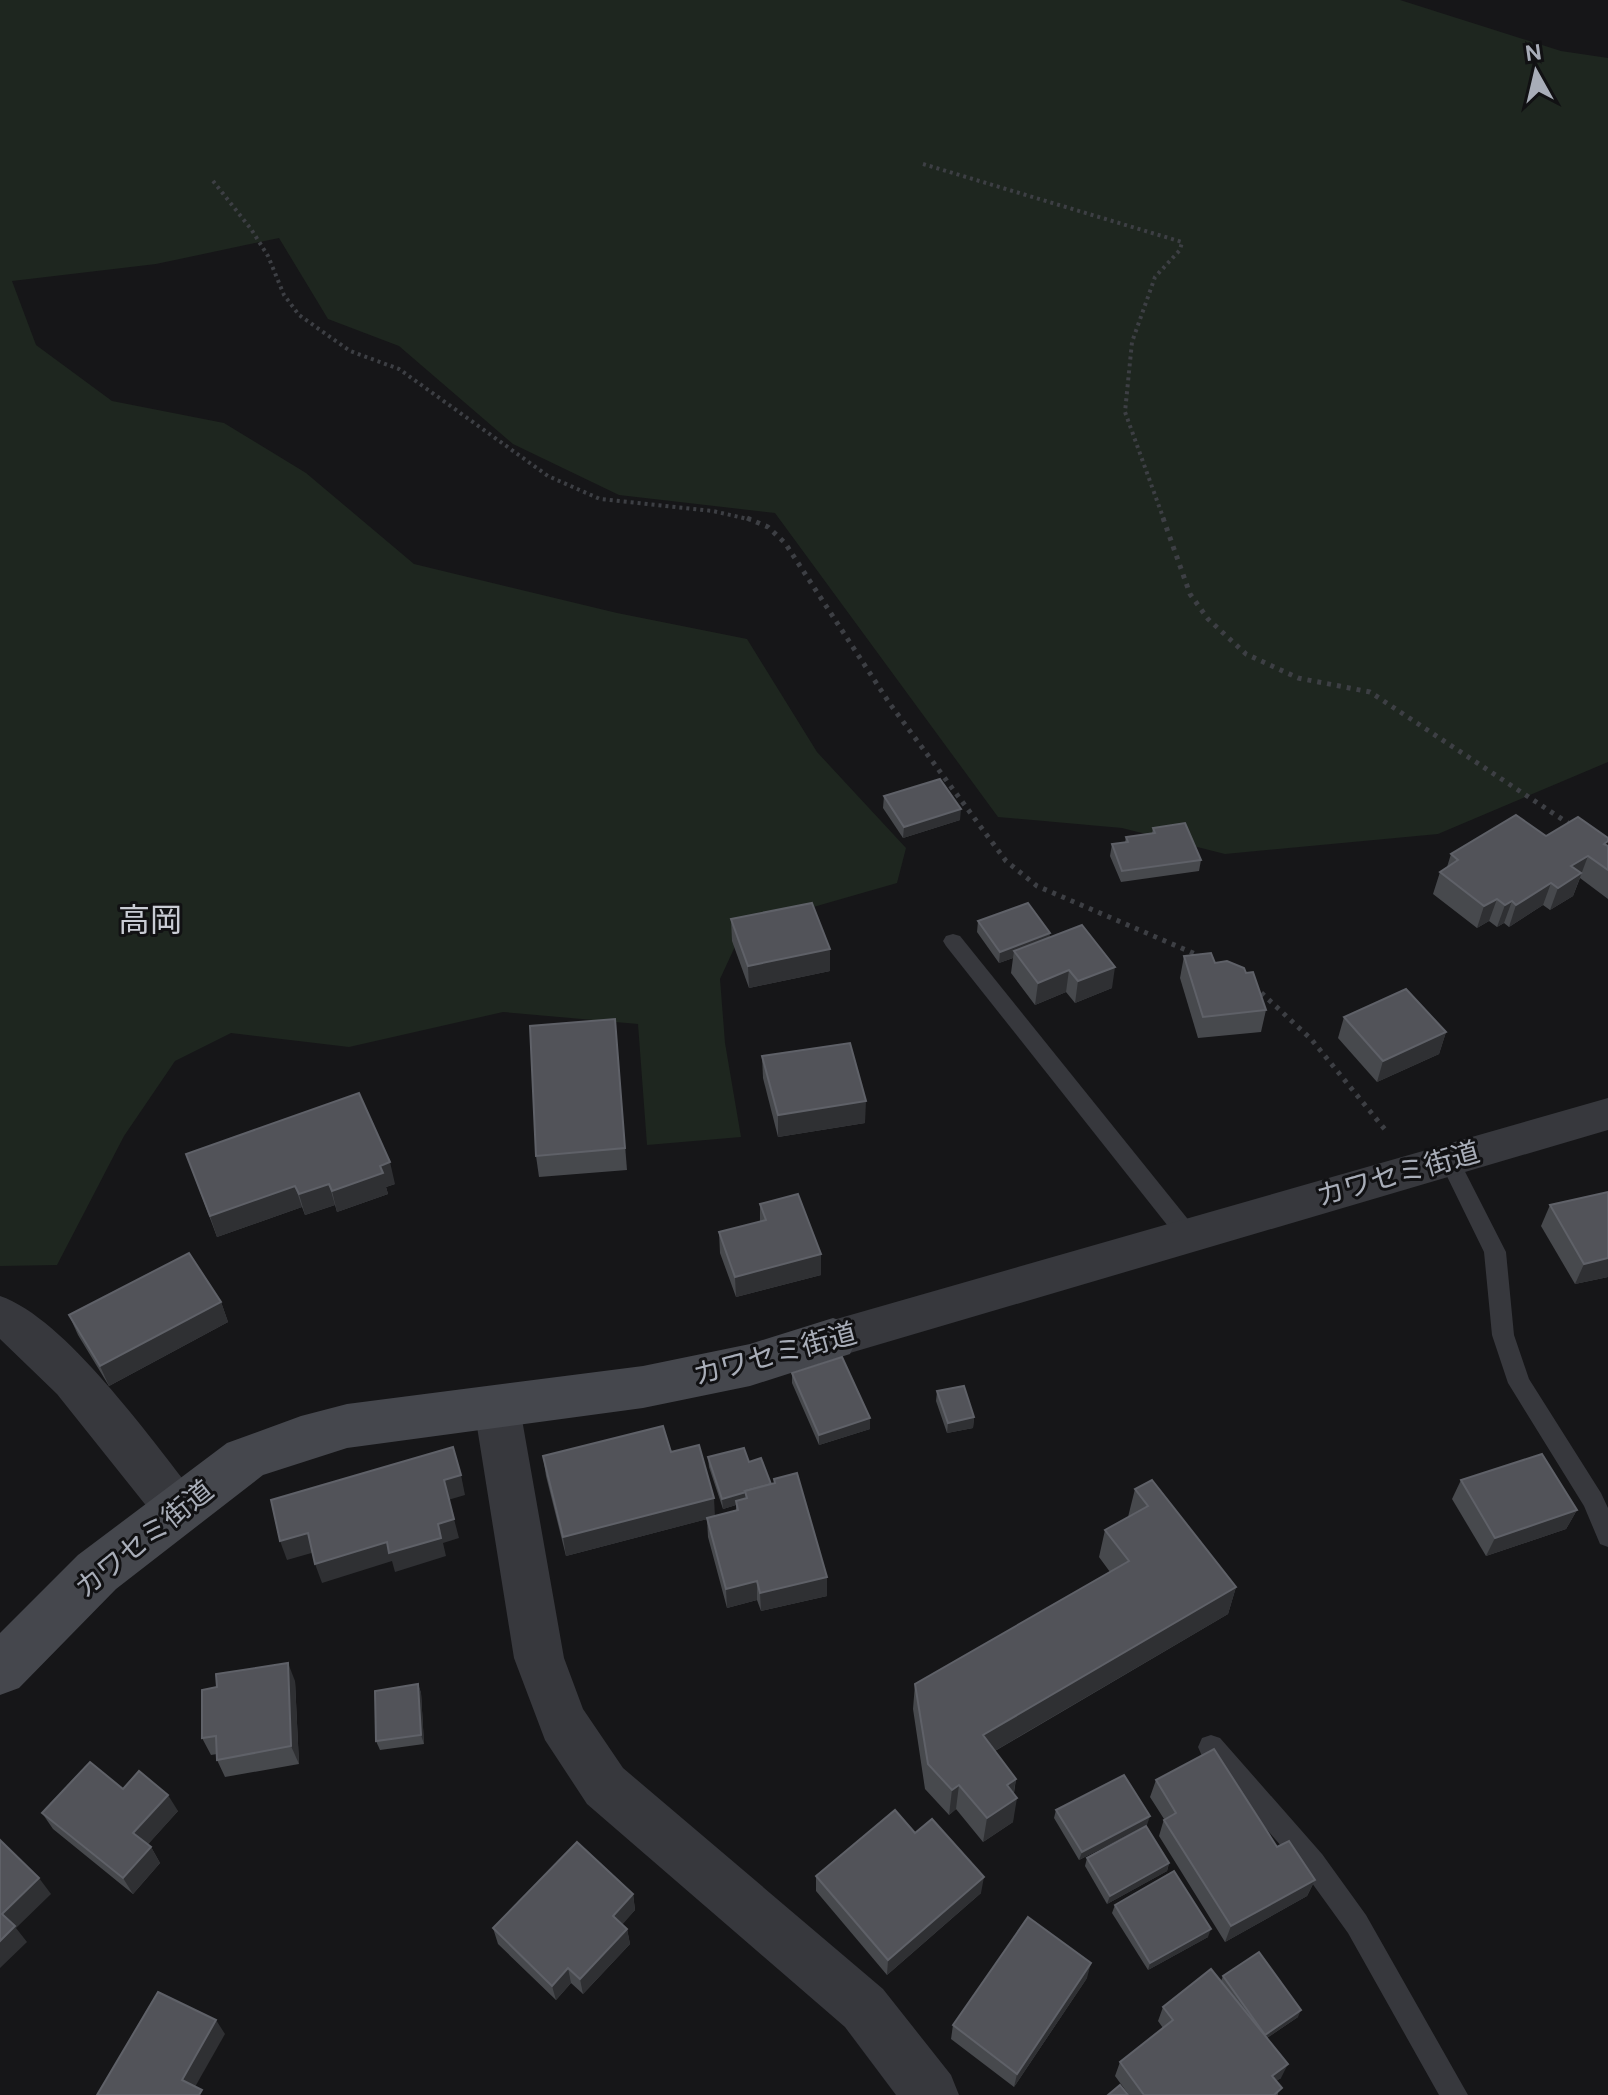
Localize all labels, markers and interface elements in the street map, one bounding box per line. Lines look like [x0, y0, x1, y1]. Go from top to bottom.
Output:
north arrow [1496, 32, 1576, 112]
text: N [1523, 37, 1543, 68]
district label: 高岡 [118, 899, 182, 941]
street label: カワセミ街道 [1312, 1133, 1484, 1215]
street label: カワセミ街道 [689, 1314, 861, 1394]
street label: カワセミ街道 [67, 1472, 221, 1606]

